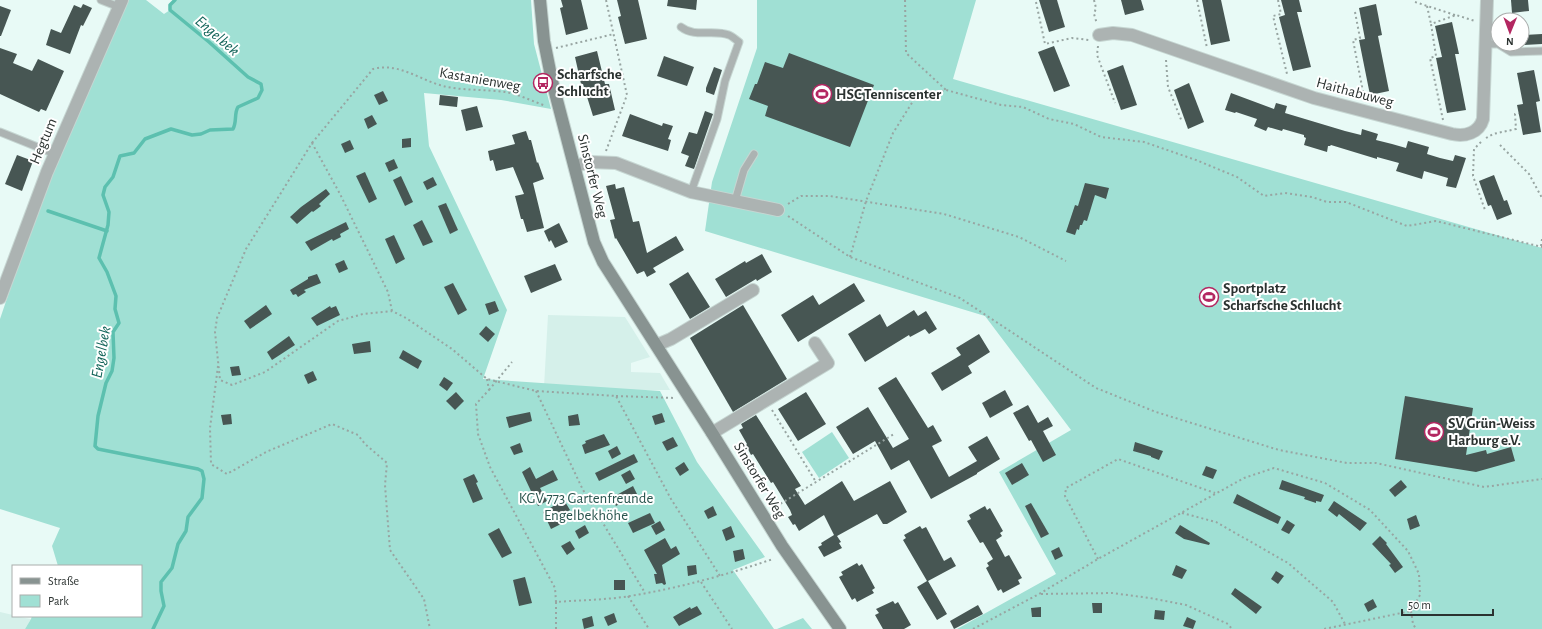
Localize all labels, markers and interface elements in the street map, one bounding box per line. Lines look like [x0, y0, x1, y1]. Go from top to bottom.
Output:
north arrow [1490, 12, 1530, 52]
water label: Engelbek [192, 13, 242, 59]
text: N [1506, 36, 1514, 47]
street label: Kastanienweg [438, 65, 522, 94]
place label: Scharfsche Schlucht [557, 67, 622, 99]
bus stop icon: Scharfsche Schlucht [532, 72, 554, 94]
street label: Haithabuweg [1315, 75, 1396, 110]
sports icon: HSC Tenniscenter [811, 83, 833, 105]
place label: HSC Tenniscenter [836, 87, 942, 102]
street label: Hegtum [27, 116, 60, 166]
street label: Sinstorfer Weg [575, 133, 610, 220]
place label: Sportplatz Scharfsche Schlucht [1223, 281, 1342, 313]
sports icon: Sportplatz Scharfsche Schlucht [1198, 286, 1220, 308]
water label: Engelbek [89, 325, 113, 379]
place label: SV Grün-Weiss Harburg e.V. [1448, 416, 1535, 448]
sports icon: SV Grün-Weiss Harburg e.V. [1423, 421, 1445, 443]
street label: Sinstorfer Weg [731, 440, 788, 522]
park label: KGV 773 Gartenfreunde Engelbekhöhe [519, 491, 653, 523]
legend [12, 565, 142, 617]
text: Straße [48, 575, 79, 587]
scale bar [1402, 591, 1493, 617]
text: Park [48, 595, 69, 607]
text: 50 m [1408, 599, 1431, 611]

